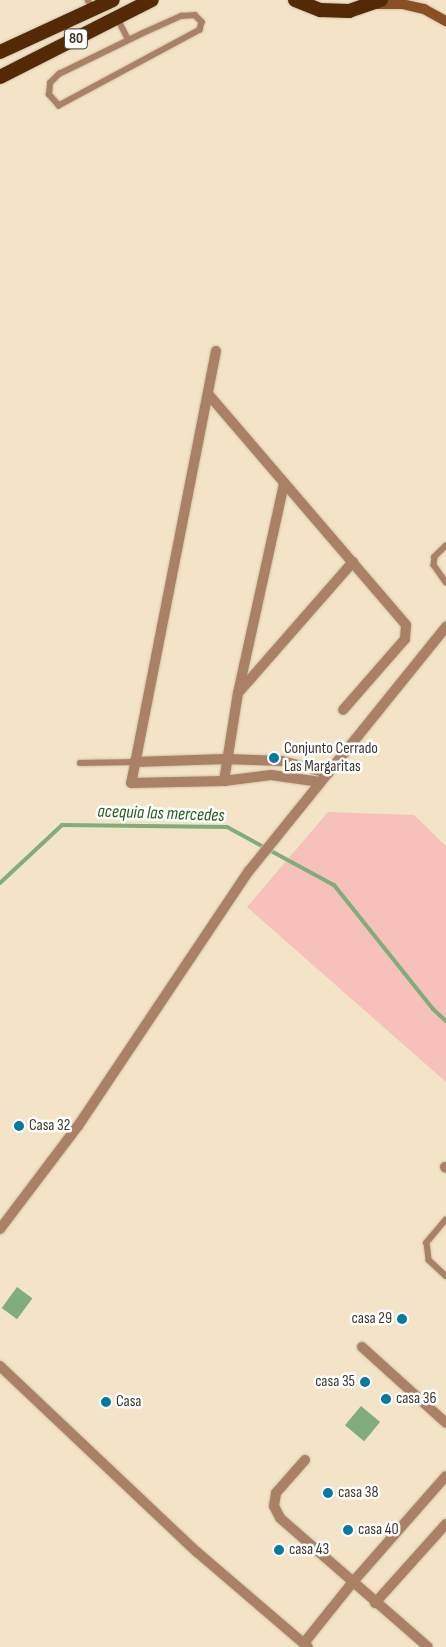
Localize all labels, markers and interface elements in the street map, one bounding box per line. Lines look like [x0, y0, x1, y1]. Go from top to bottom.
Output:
road number: 80 [64, 26, 88, 52]
place label: Conjunto Cerrado Las Margaritas [284, 739, 378, 777]
marker: Conjunto Cerrado Las Margaritas [268, 752, 280, 764]
water label: acequia las mercedes [97, 801, 225, 827]
place label: Casa 32 [29, 1116, 70, 1136]
marker: Casa 32 [13, 1120, 25, 1132]
place label: casa 29 [352, 1309, 392, 1329]
marker: casa 29 [396, 1313, 408, 1325]
place label: casa 35 [315, 1372, 355, 1392]
marker: casa 35 [359, 1376, 371, 1388]
place label: casa 36 [396, 1389, 436, 1409]
place label: Casa [116, 1392, 141, 1412]
marker: casa 36 [380, 1393, 392, 1405]
marker: Casa [100, 1396, 112, 1408]
place label: casa 38 [338, 1483, 378, 1503]
marker: casa 38 [322, 1487, 334, 1499]
place label: casa 40 [358, 1520, 399, 1540]
marker: casa 40 [342, 1524, 354, 1536]
place label: casa 43 [289, 1540, 329, 1560]
marker: casa 43 [273, 1544, 285, 1556]

